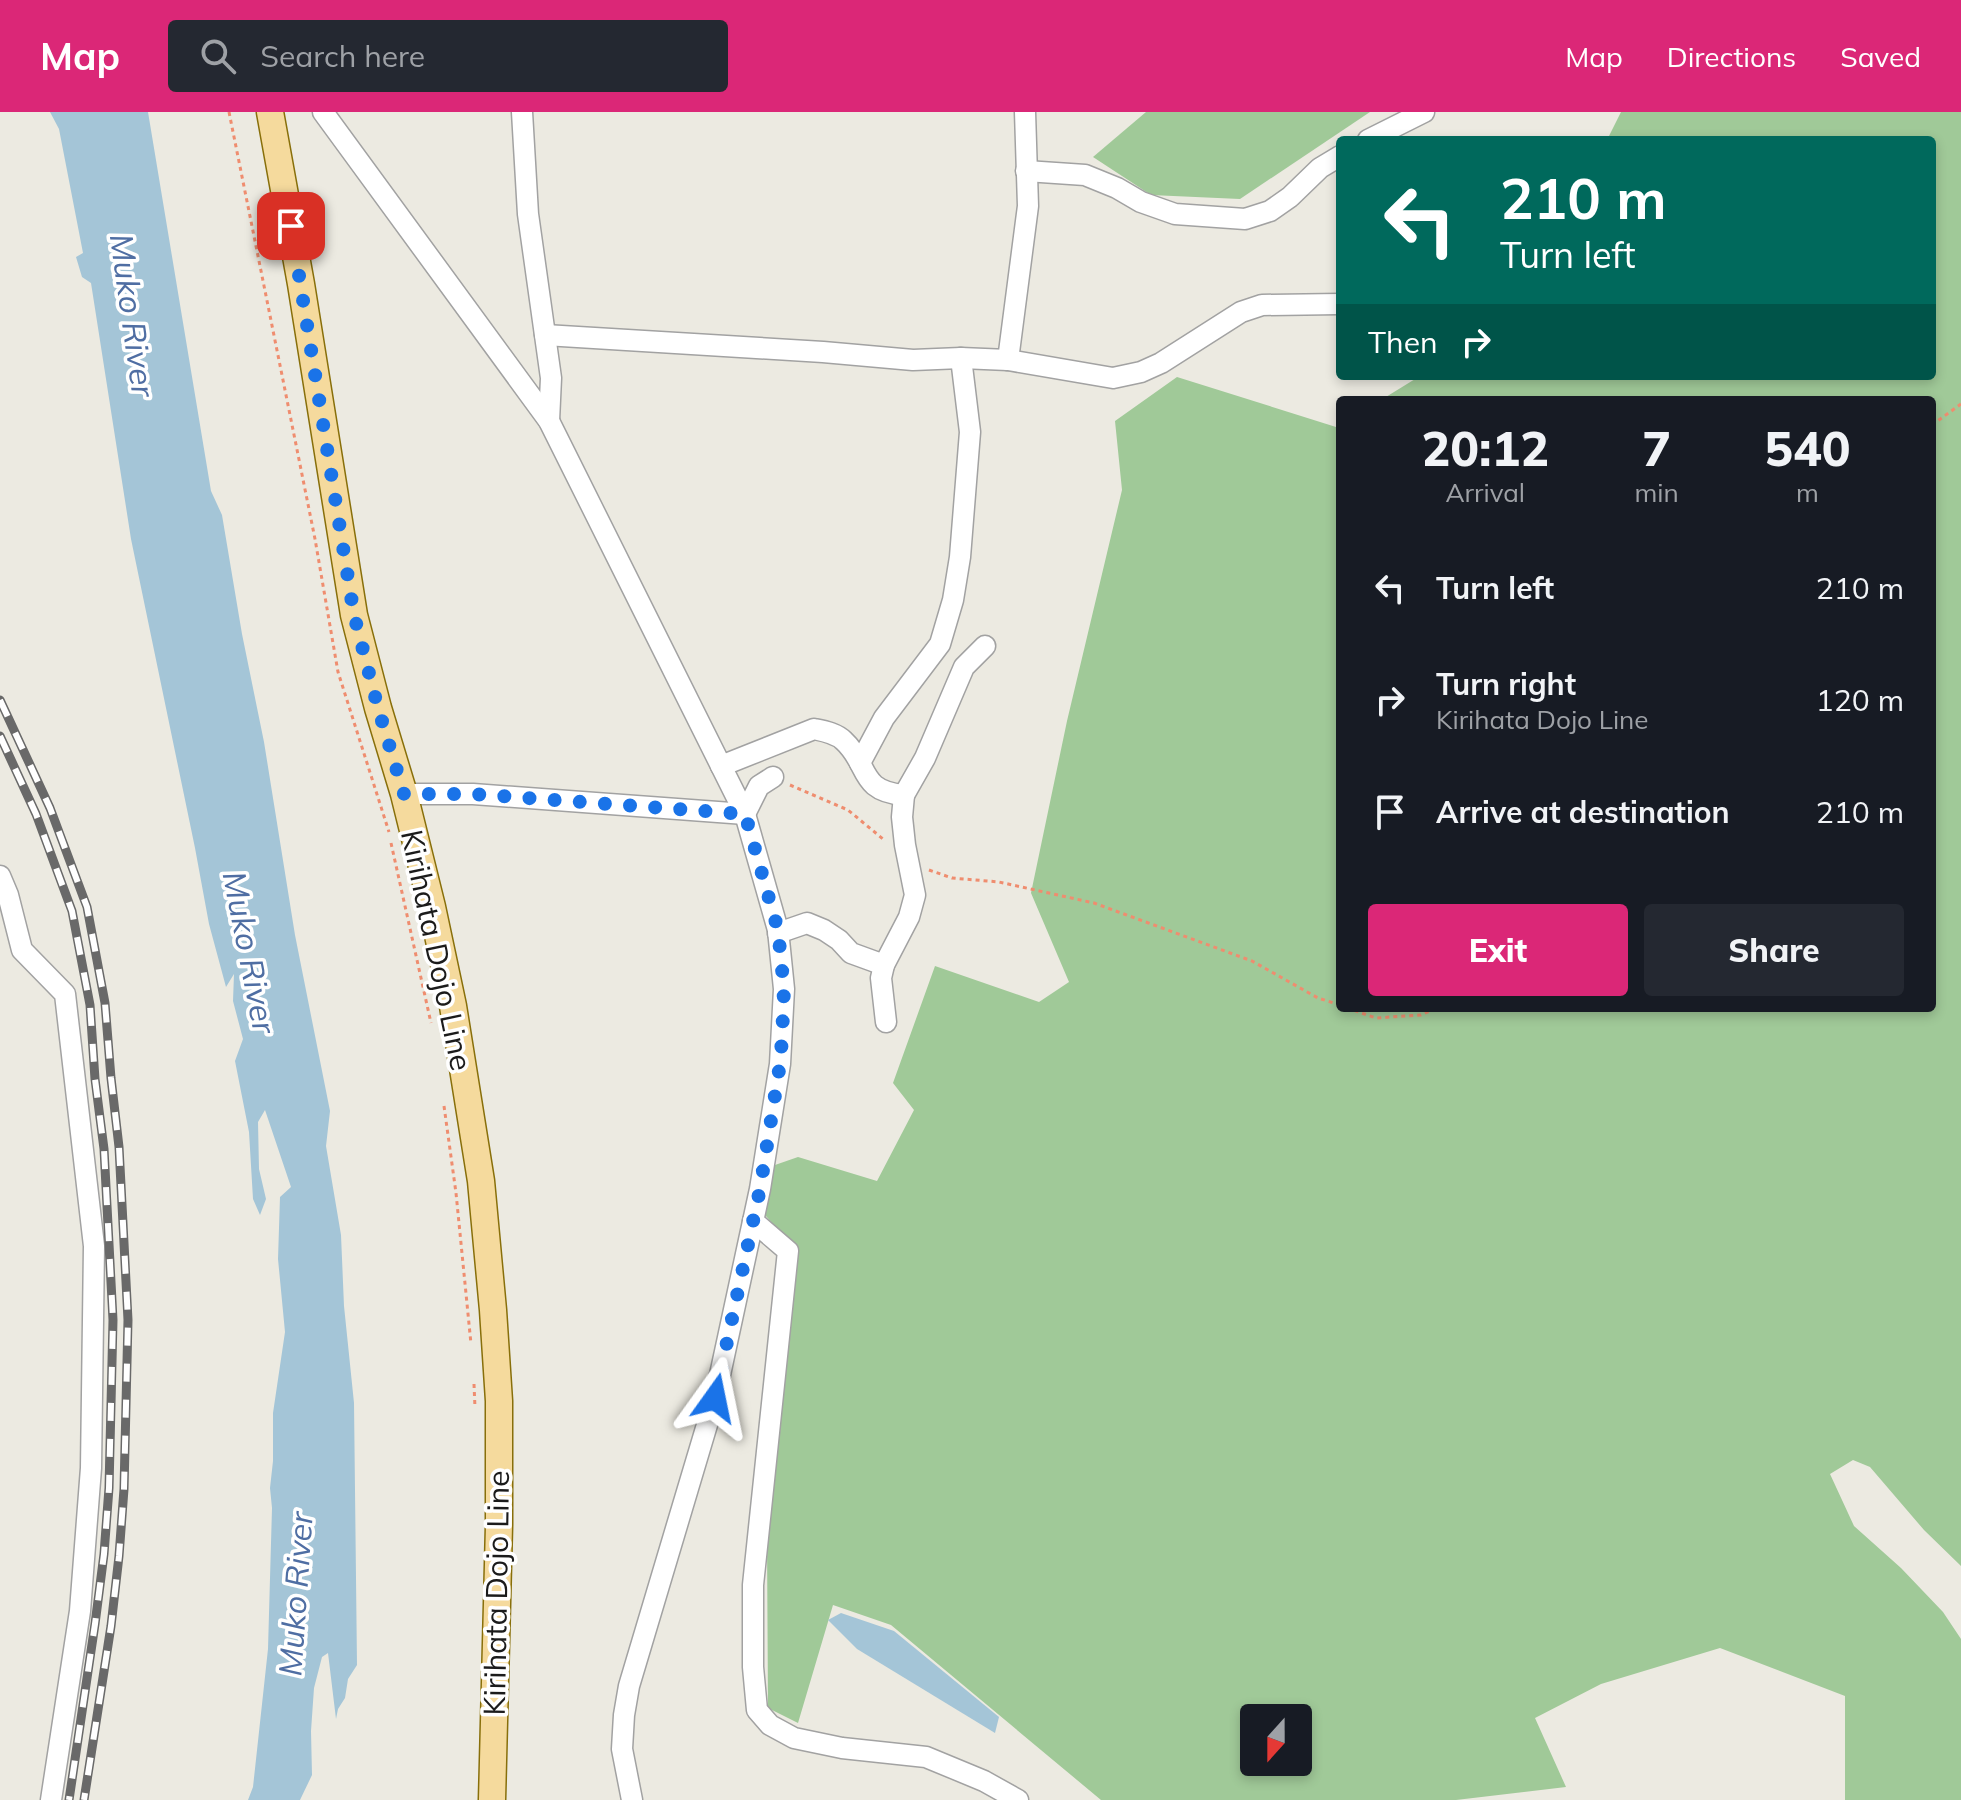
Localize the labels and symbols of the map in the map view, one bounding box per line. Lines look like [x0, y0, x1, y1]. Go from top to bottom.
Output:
pin [257, 192, 325, 260]
water label: Muko River [102, 231, 164, 400]
street label: Kirihata Dojo Line [393, 826, 481, 1074]
water label: Muko River [215, 868, 286, 1038]
position arrow [673, 1356, 757, 1440]
street label: Kirihata Dojo Line [475, 1470, 517, 1716]
water label: Muko River [269, 1509, 321, 1677]
north arrow [1240, 1704, 1312, 1776]

